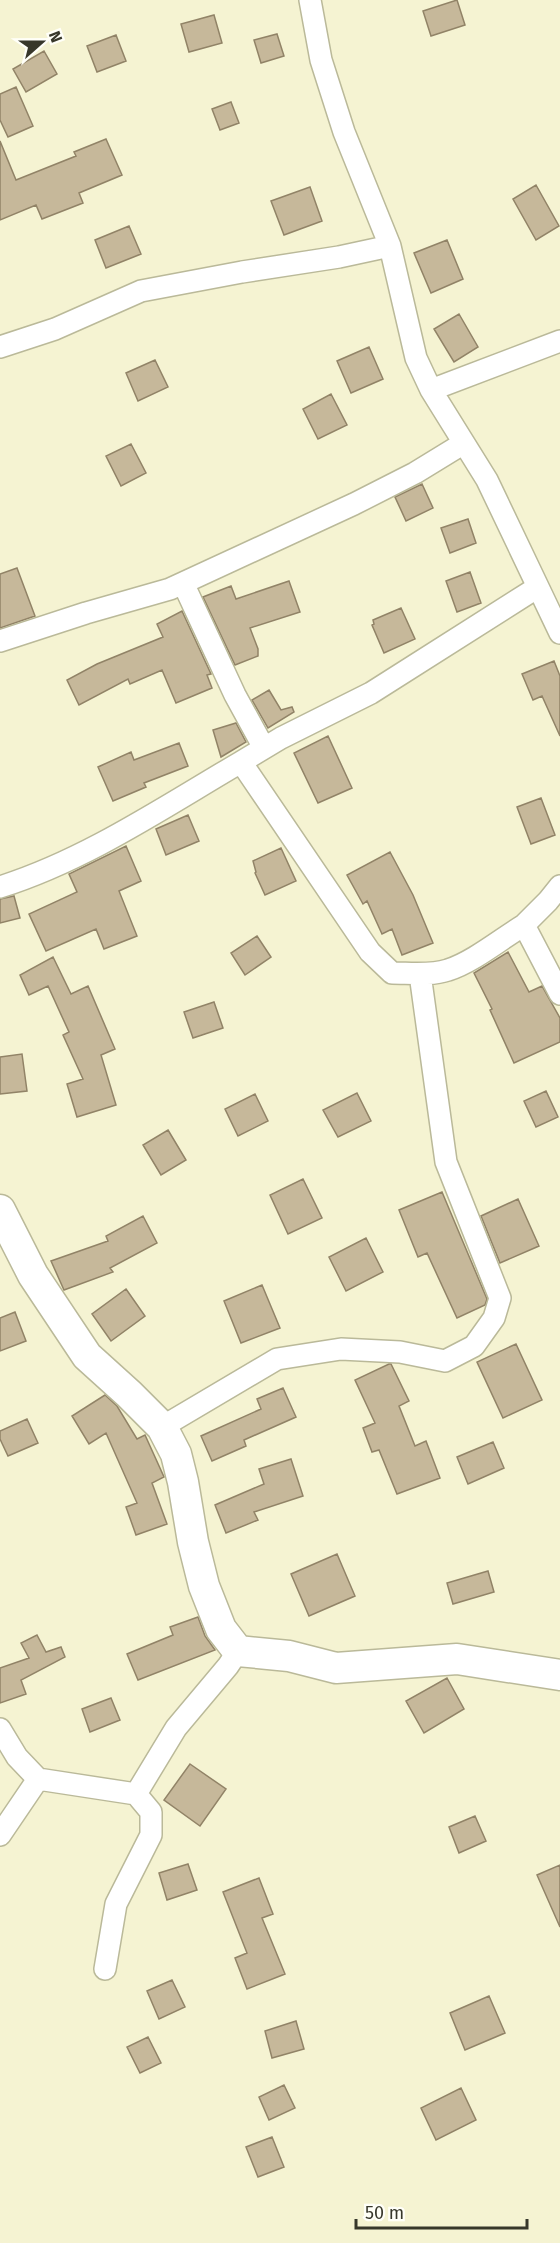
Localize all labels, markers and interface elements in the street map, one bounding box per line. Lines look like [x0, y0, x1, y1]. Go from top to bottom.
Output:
north arrow [12, 12, 72, 72]
text: N [45, 28, 66, 45]
scale bar [356, 2192, 527, 2230]
text: 50 m [365, 2202, 404, 2224]

